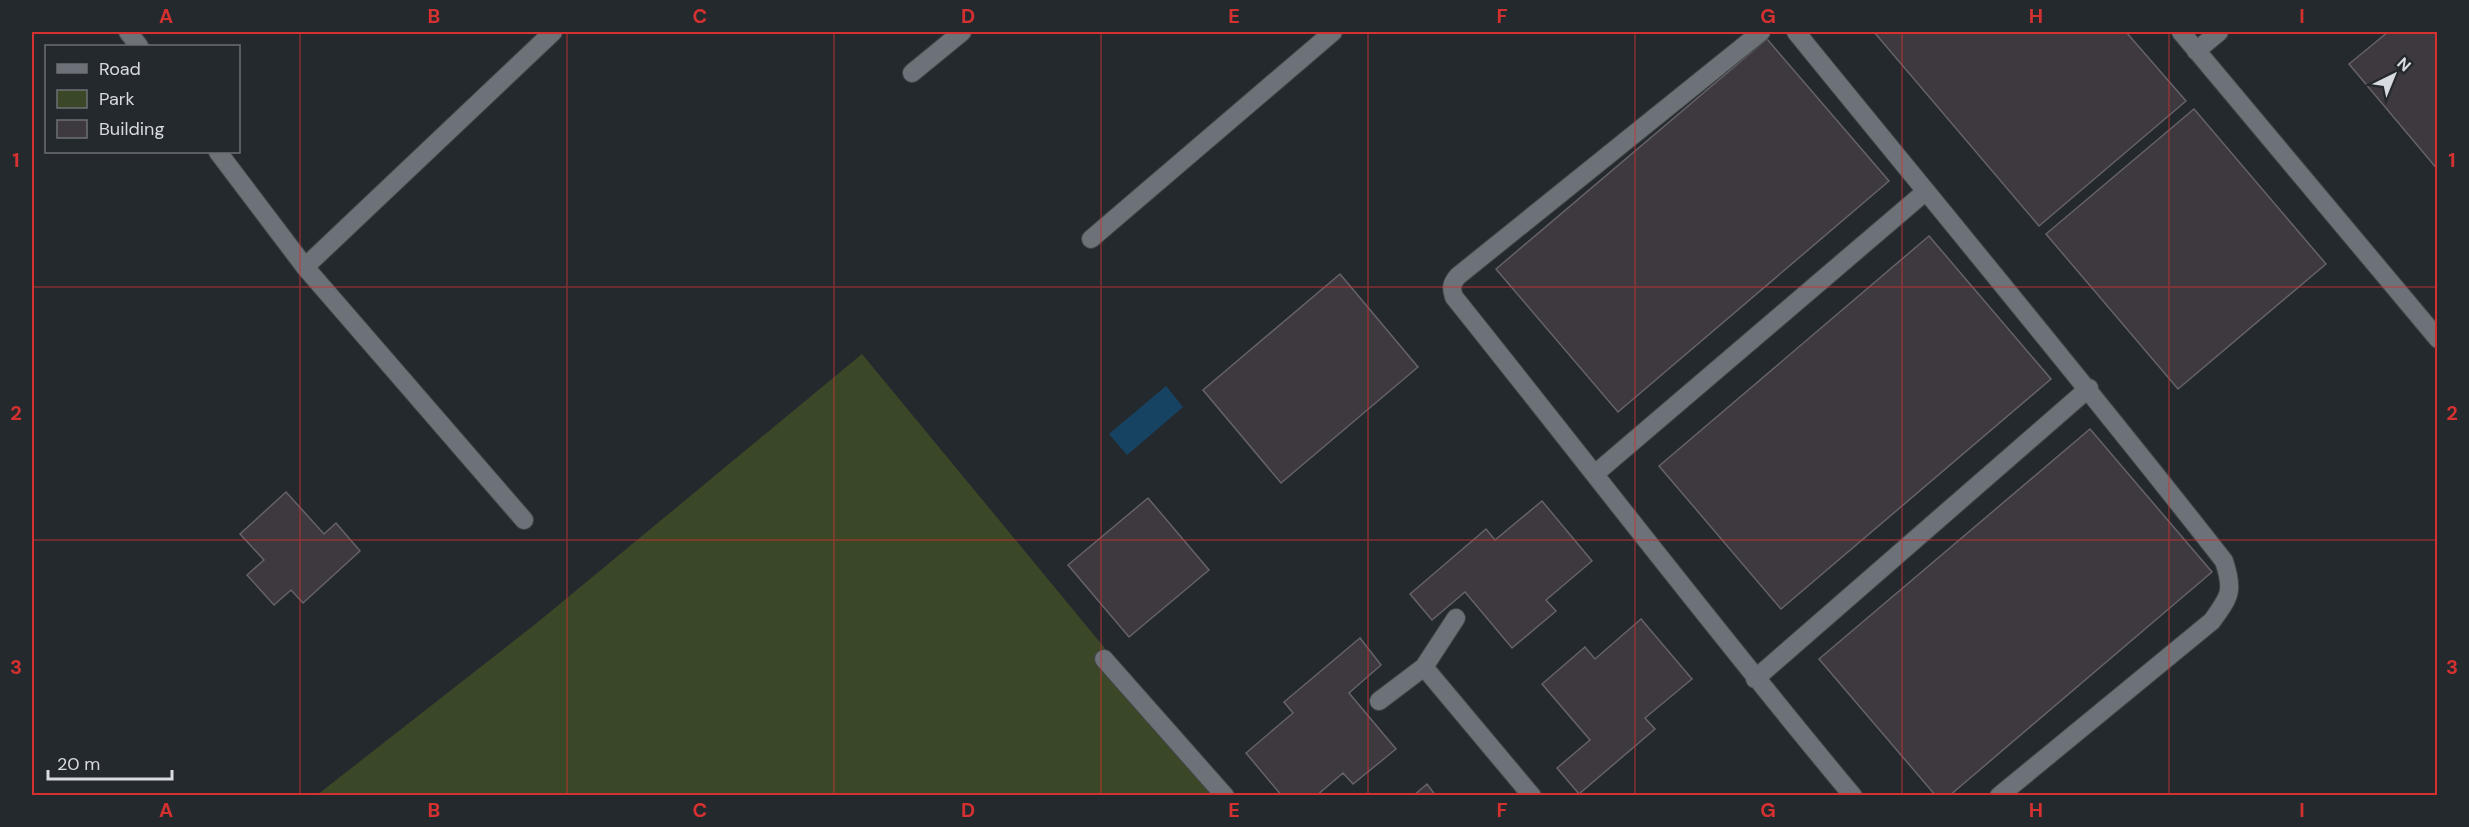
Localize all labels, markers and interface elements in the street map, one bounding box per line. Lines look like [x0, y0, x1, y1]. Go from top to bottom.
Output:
text: A [159, 3, 173, 29]
text: B [428, 3, 440, 29]
text: C [693, 3, 707, 29]
text: D [961, 3, 975, 29]
text: E [1228, 3, 1240, 29]
text: F [1496, 3, 1508, 29]
text: G [1760, 3, 1776, 29]
text: H [2029, 3, 2043, 29]
text: I [2299, 3, 2305, 29]
legend [45, 45, 240, 153]
north arrow [2364, 45, 2424, 105]
text: N [2392, 53, 2415, 76]
text: Road [99, 57, 141, 81]
text: Park [99, 87, 135, 111]
text: Building [99, 117, 164, 141]
text: 1 [12, 147, 20, 173]
text: 1 [2448, 147, 2456, 173]
text: 2 [10, 400, 22, 426]
text: 2 [2446, 400, 2458, 426]
text: 3 [10, 654, 22, 680]
text: 3 [2446, 654, 2458, 680]
scale bar [48, 743, 172, 781]
text: 20 m [57, 752, 100, 776]
text: A [159, 797, 173, 823]
text: B [428, 797, 440, 823]
text: C [693, 797, 707, 823]
text: D [961, 797, 975, 823]
text: E [1228, 797, 1240, 823]
text: F [1496, 797, 1508, 823]
text: G [1760, 797, 1776, 823]
text: H [2029, 797, 2043, 823]
text: I [2299, 797, 2305, 823]

